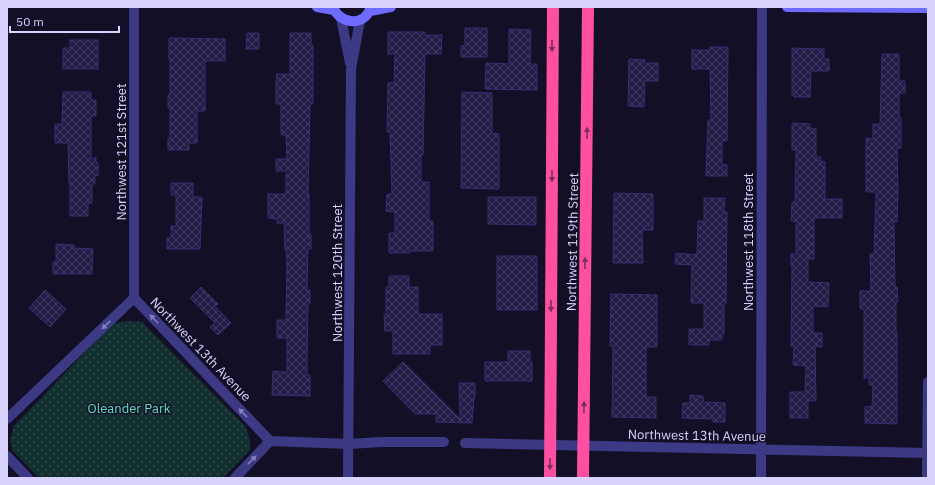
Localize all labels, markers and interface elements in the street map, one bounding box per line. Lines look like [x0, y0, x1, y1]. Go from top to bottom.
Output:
scale bar [10, 8, 119, 34]
text: 50 m [16, 14, 44, 29]
one-way arrow [549, 40, 555, 53]
street label: Northwest 121st Street [113, 83, 130, 221]
one-way arrow [584, 126, 590, 139]
one-way arrow [549, 170, 555, 183]
street label: Northwest 119th Street [563, 173, 582, 311]
street label: Northwest 118th Street [740, 173, 757, 311]
street label: Northwest 120th Street [329, 204, 346, 342]
one-way arrow [582, 256, 588, 269]
street label: Northwest 13th Avenue [147, 294, 255, 405]
one-way arrow [548, 300, 554, 313]
one-way arrow [150, 314, 159, 323]
one-way arrow [101, 320, 111, 330]
park label: Oleander Park [87, 400, 171, 417]
one-way arrow [581, 400, 587, 413]
one-way arrow [239, 408, 248, 418]
street label: Northwest 13th Avenue [628, 426, 766, 445]
one-way arrow [248, 454, 257, 465]
one-way arrow [547, 458, 553, 471]

